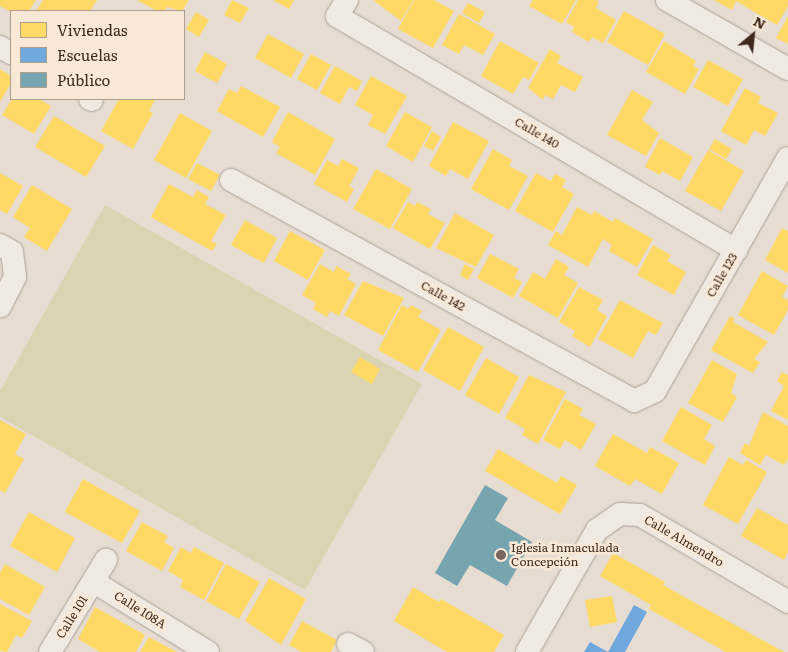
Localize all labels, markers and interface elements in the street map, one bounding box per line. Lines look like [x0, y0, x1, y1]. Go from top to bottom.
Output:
legend [10, 10, 185, 100]
north arrow [728, 10, 778, 60]
text: N [750, 10, 770, 33]
text: Viviendas [57, 18, 128, 41]
text: Escuelas [57, 43, 118, 66]
text: Público [57, 68, 110, 91]
street label: Calle 140 [512, 114, 562, 152]
street label: Calle 123 [704, 250, 740, 300]
street label: Calle 142 [418, 278, 468, 314]
street label: Calle Almendro [642, 512, 726, 570]
place label: Iglesia Inmaculada Concepción [511, 541, 619, 569]
marker: Iglesia Inmaculada Concepción [495, 549, 507, 561]
street label: Calle 108A [111, 588, 169, 632]
street label: Calle 101 [53, 593, 91, 641]

